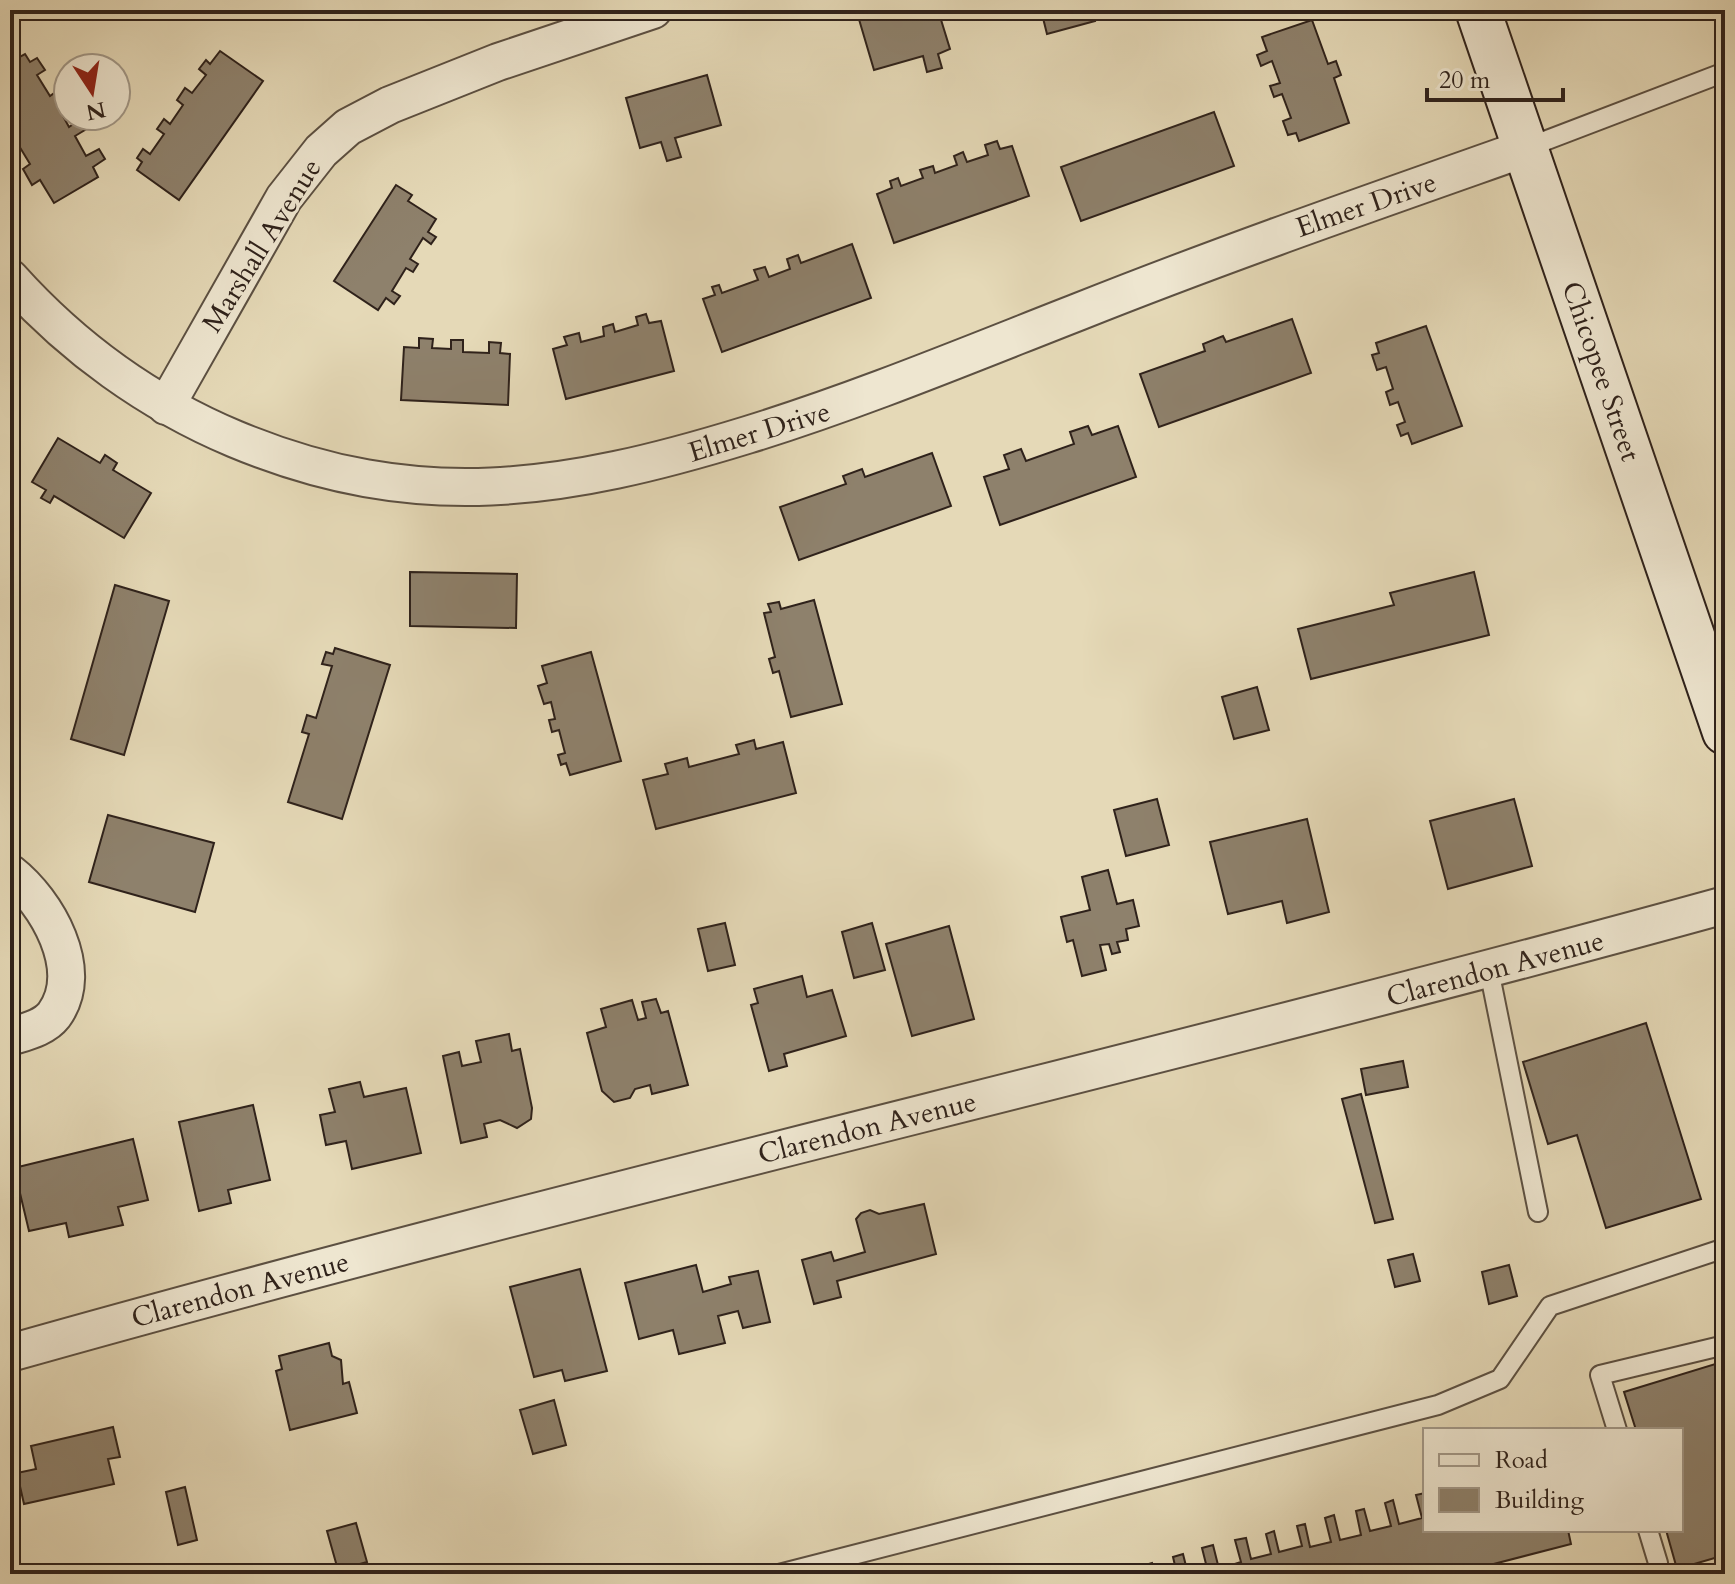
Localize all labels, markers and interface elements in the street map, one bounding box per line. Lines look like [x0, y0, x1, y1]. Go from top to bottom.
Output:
north arrow [52, 52, 132, 132]
scale bar [1427, 52, 1563, 102]
text: 20 m [1439, 64, 1491, 97]
text: N [83, 94, 108, 127]
street label: Marshall Avenue [193, 151, 330, 340]
street label: Elmer Drive [1291, 163, 1442, 247]
street label: Chicopee Street [1553, 276, 1650, 466]
street label: Elmer Drive [684, 392, 835, 472]
street label: Clarendon Avenue [1382, 922, 1608, 1016]
street label: Clarendon Avenue [754, 1082, 980, 1173]
street label: Clarendon Avenue [127, 1243, 353, 1337]
legend [1423, 1428, 1683, 1532]
text: Road [1495, 1444, 1548, 1477]
text: Building [1495, 1484, 1585, 1517]

